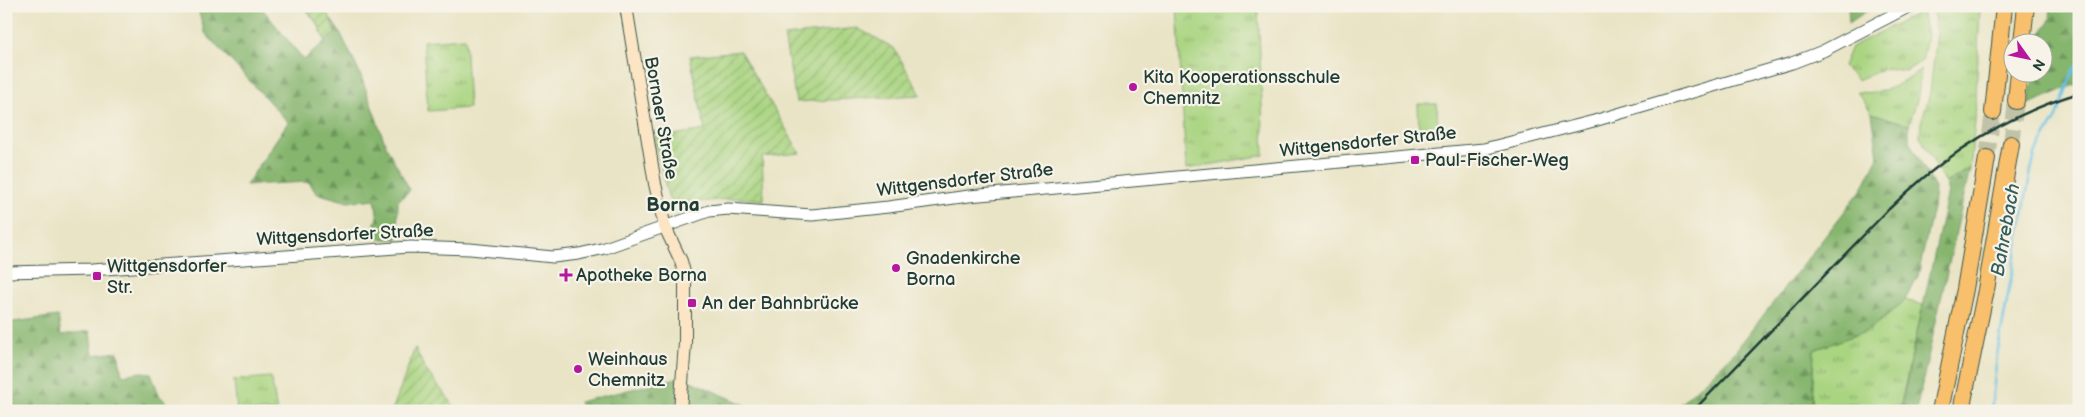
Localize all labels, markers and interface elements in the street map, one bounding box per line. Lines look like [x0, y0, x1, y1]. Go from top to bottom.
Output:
north arrow [2002, 32, 2052, 82]
street label: Bornaer Straße [640, 55, 682, 181]
text: N [2028, 56, 2048, 74]
place label: Kita Kooperationsschule Chemnitz [1143, 67, 1340, 109]
marker: Kita Kooperationsschule Chemnitz [1127, 81, 1139, 93]
street label: Wittgensdorfer Straße [1279, 122, 1458, 162]
place label: Paul-Fischer-Weg [1425, 150, 1569, 171]
marker: Paul-Fischer-Weg [1409, 154, 1421, 166]
street label: Wittgensdorfer Straße [876, 159, 1055, 201]
water label: Bahrebach [1987, 182, 2025, 278]
district label: Borna [646, 194, 700, 217]
street label: Wittgensdorfer Straße [256, 220, 434, 250]
place label: Gnadenkirche Borna [906, 248, 1021, 290]
place label: Wittgensdorfer Str. [107, 256, 227, 298]
marker: Gnadenkirche Borna [890, 262, 902, 274]
place label: Apotheke Borna [576, 265, 707, 286]
marker: Apotheke Borna [560, 269, 572, 281]
marker: Wittgensdorfer Str. [91, 270, 103, 282]
place label: An der Bahnbrücke [702, 293, 859, 314]
marker: An der Bahnbrücke [686, 297, 698, 309]
place label: Weinhaus Chemnitz [588, 349, 668, 391]
marker: Weinhaus Chemnitz [572, 363, 584, 375]

